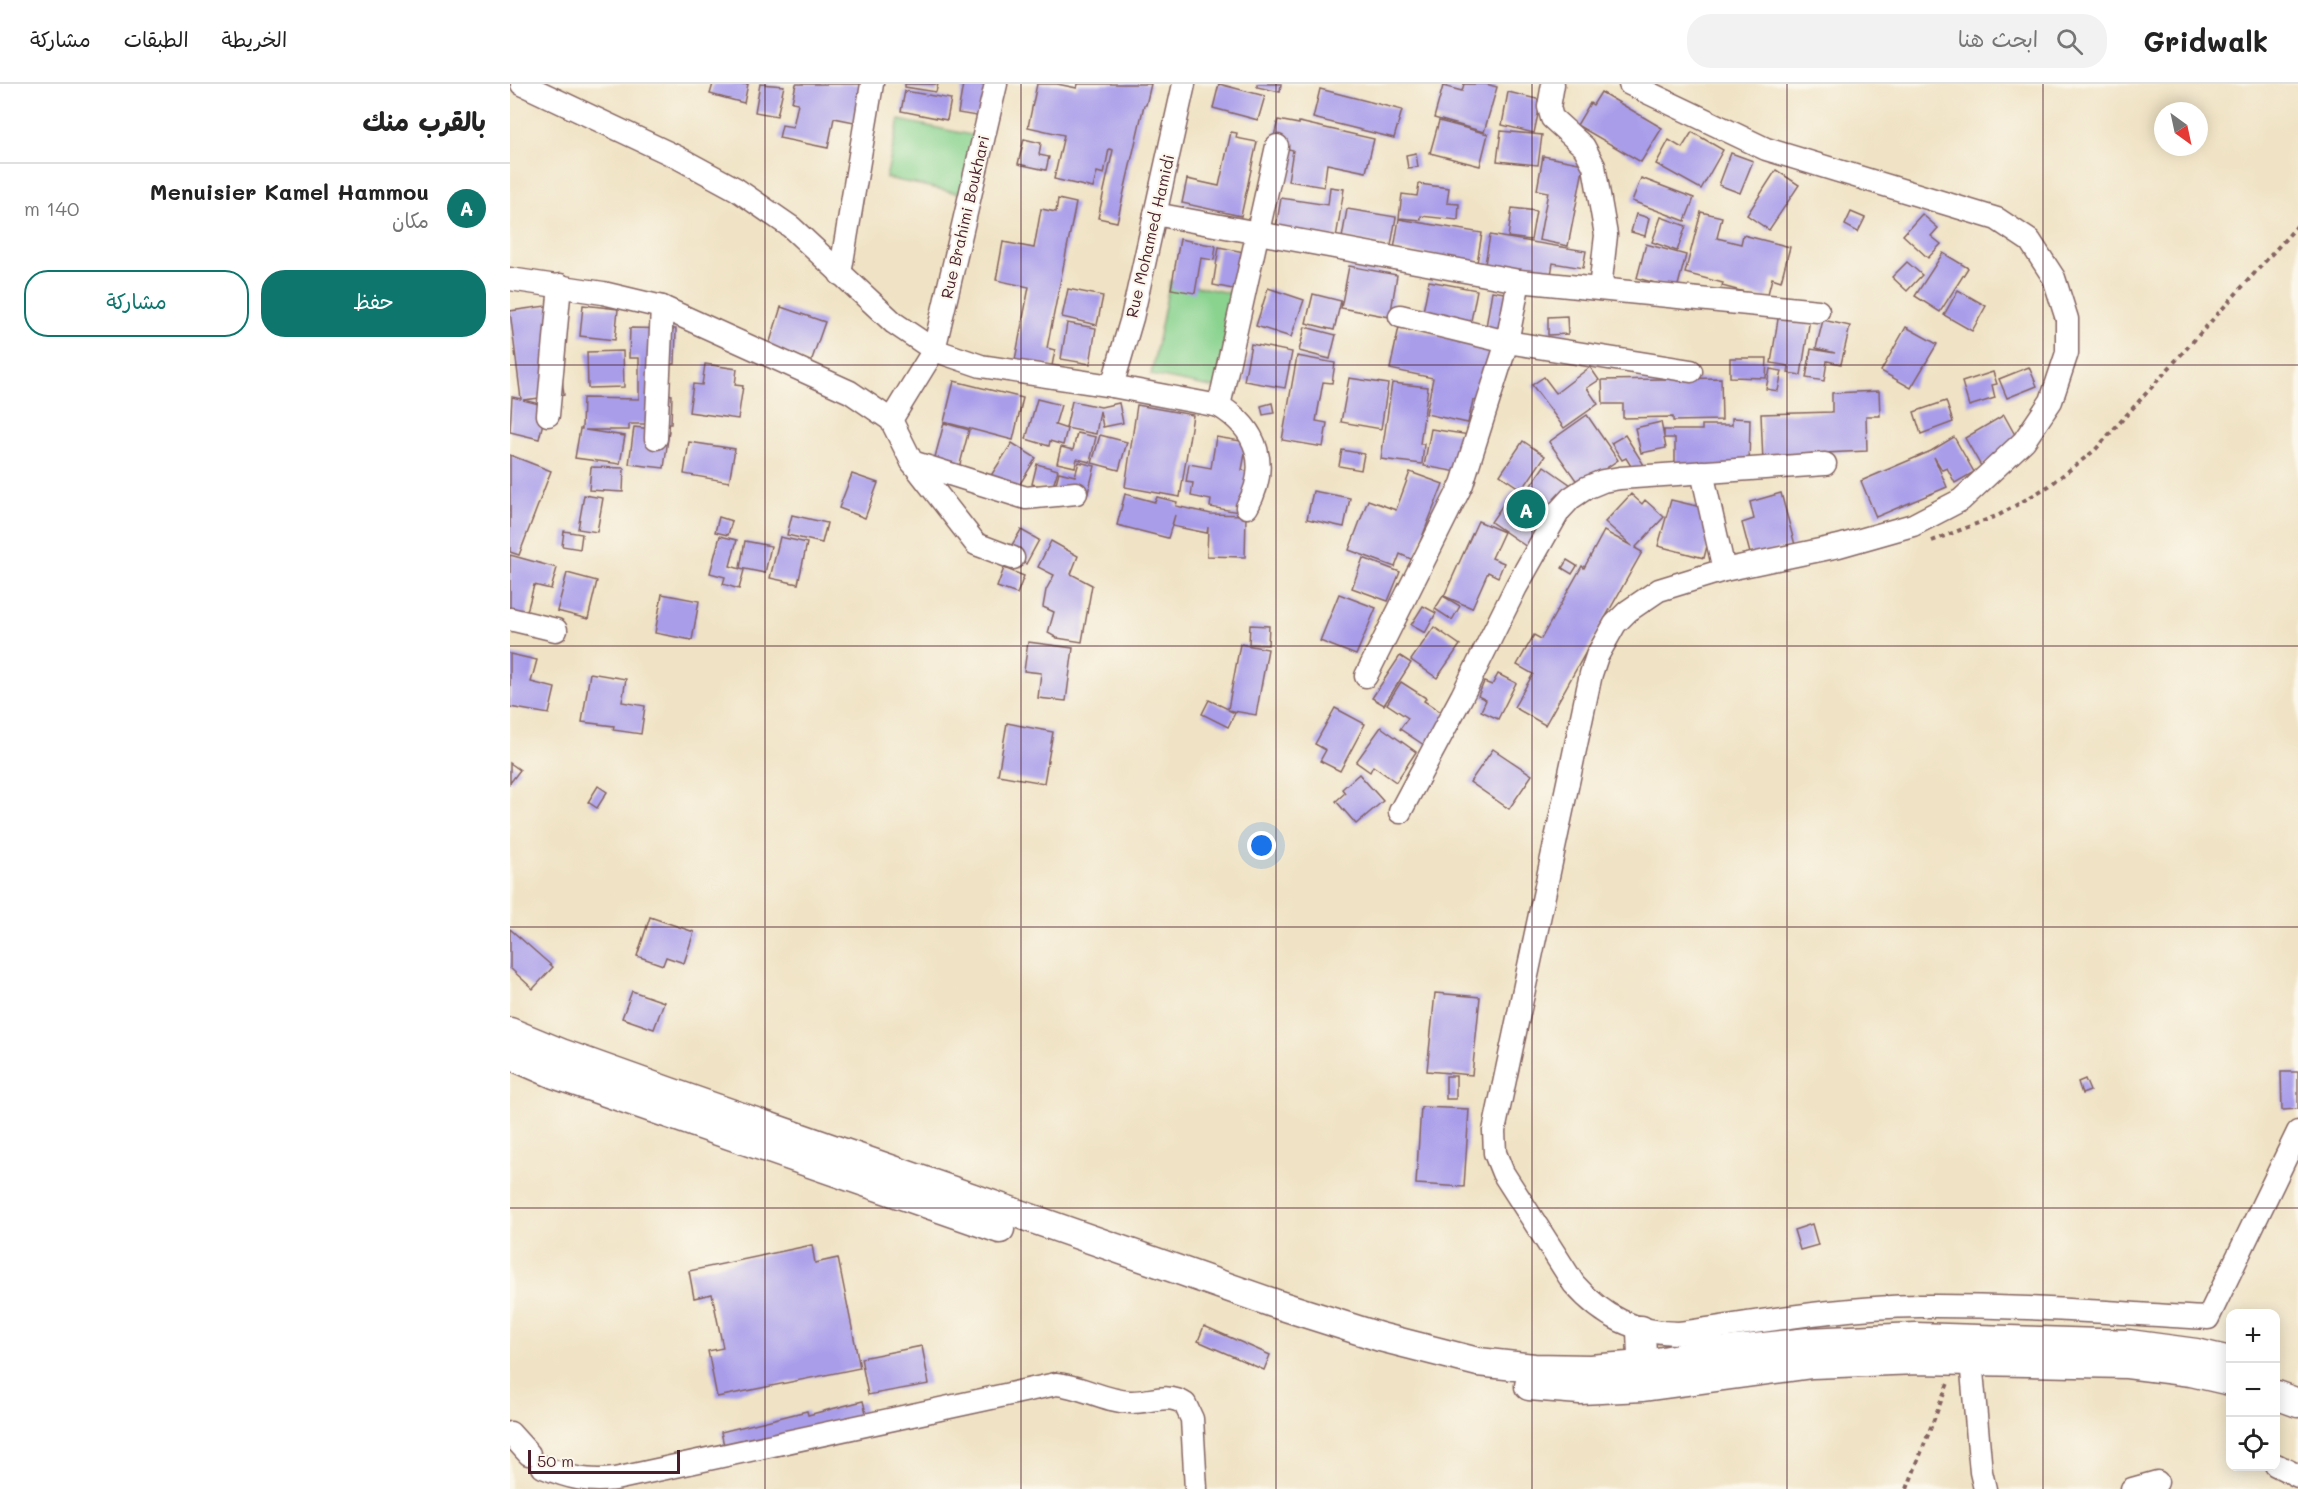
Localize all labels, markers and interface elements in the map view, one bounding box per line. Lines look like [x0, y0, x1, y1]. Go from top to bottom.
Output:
search box [1687, 14, 2107, 68]
text: Gridwalk [2143, 23, 2268, 59]
text: ابحث هنا [1958, 24, 2038, 53]
text: مشاركة [30, 25, 91, 52]
text: الطبقات [124, 25, 189, 52]
text: الخريطة [222, 25, 287, 52]
icon: search [2053, 25, 2086, 58]
north arrow [2154, 102, 2208, 156]
text: بالقرب منك [363, 104, 486, 138]
street label: Rue Brahimi Boukhari [935, 133, 994, 301]
street label: Rue Mohamed Hamidi [1120, 152, 1179, 320]
text: Menuisier Kamel Hammou [150, 177, 429, 206]
text: 140 m [24, 195, 79, 221]
text: A [460, 195, 473, 221]
text: مكان [392, 207, 429, 233]
button: مشاركة [24, 270, 249, 337]
button: حفظ [261, 270, 486, 337]
pin: A [1506, 486, 1546, 532]
your location [1247, 831, 1276, 860]
map controls [2226, 1309, 2280, 1471]
button: + [2226, 1309, 2280, 1363]
button: − [2226, 1363, 2280, 1417]
button: locate [2226, 1417, 2280, 1471]
scale bar [528, 1447, 680, 1474]
text: 50 m [537, 1450, 574, 1471]

